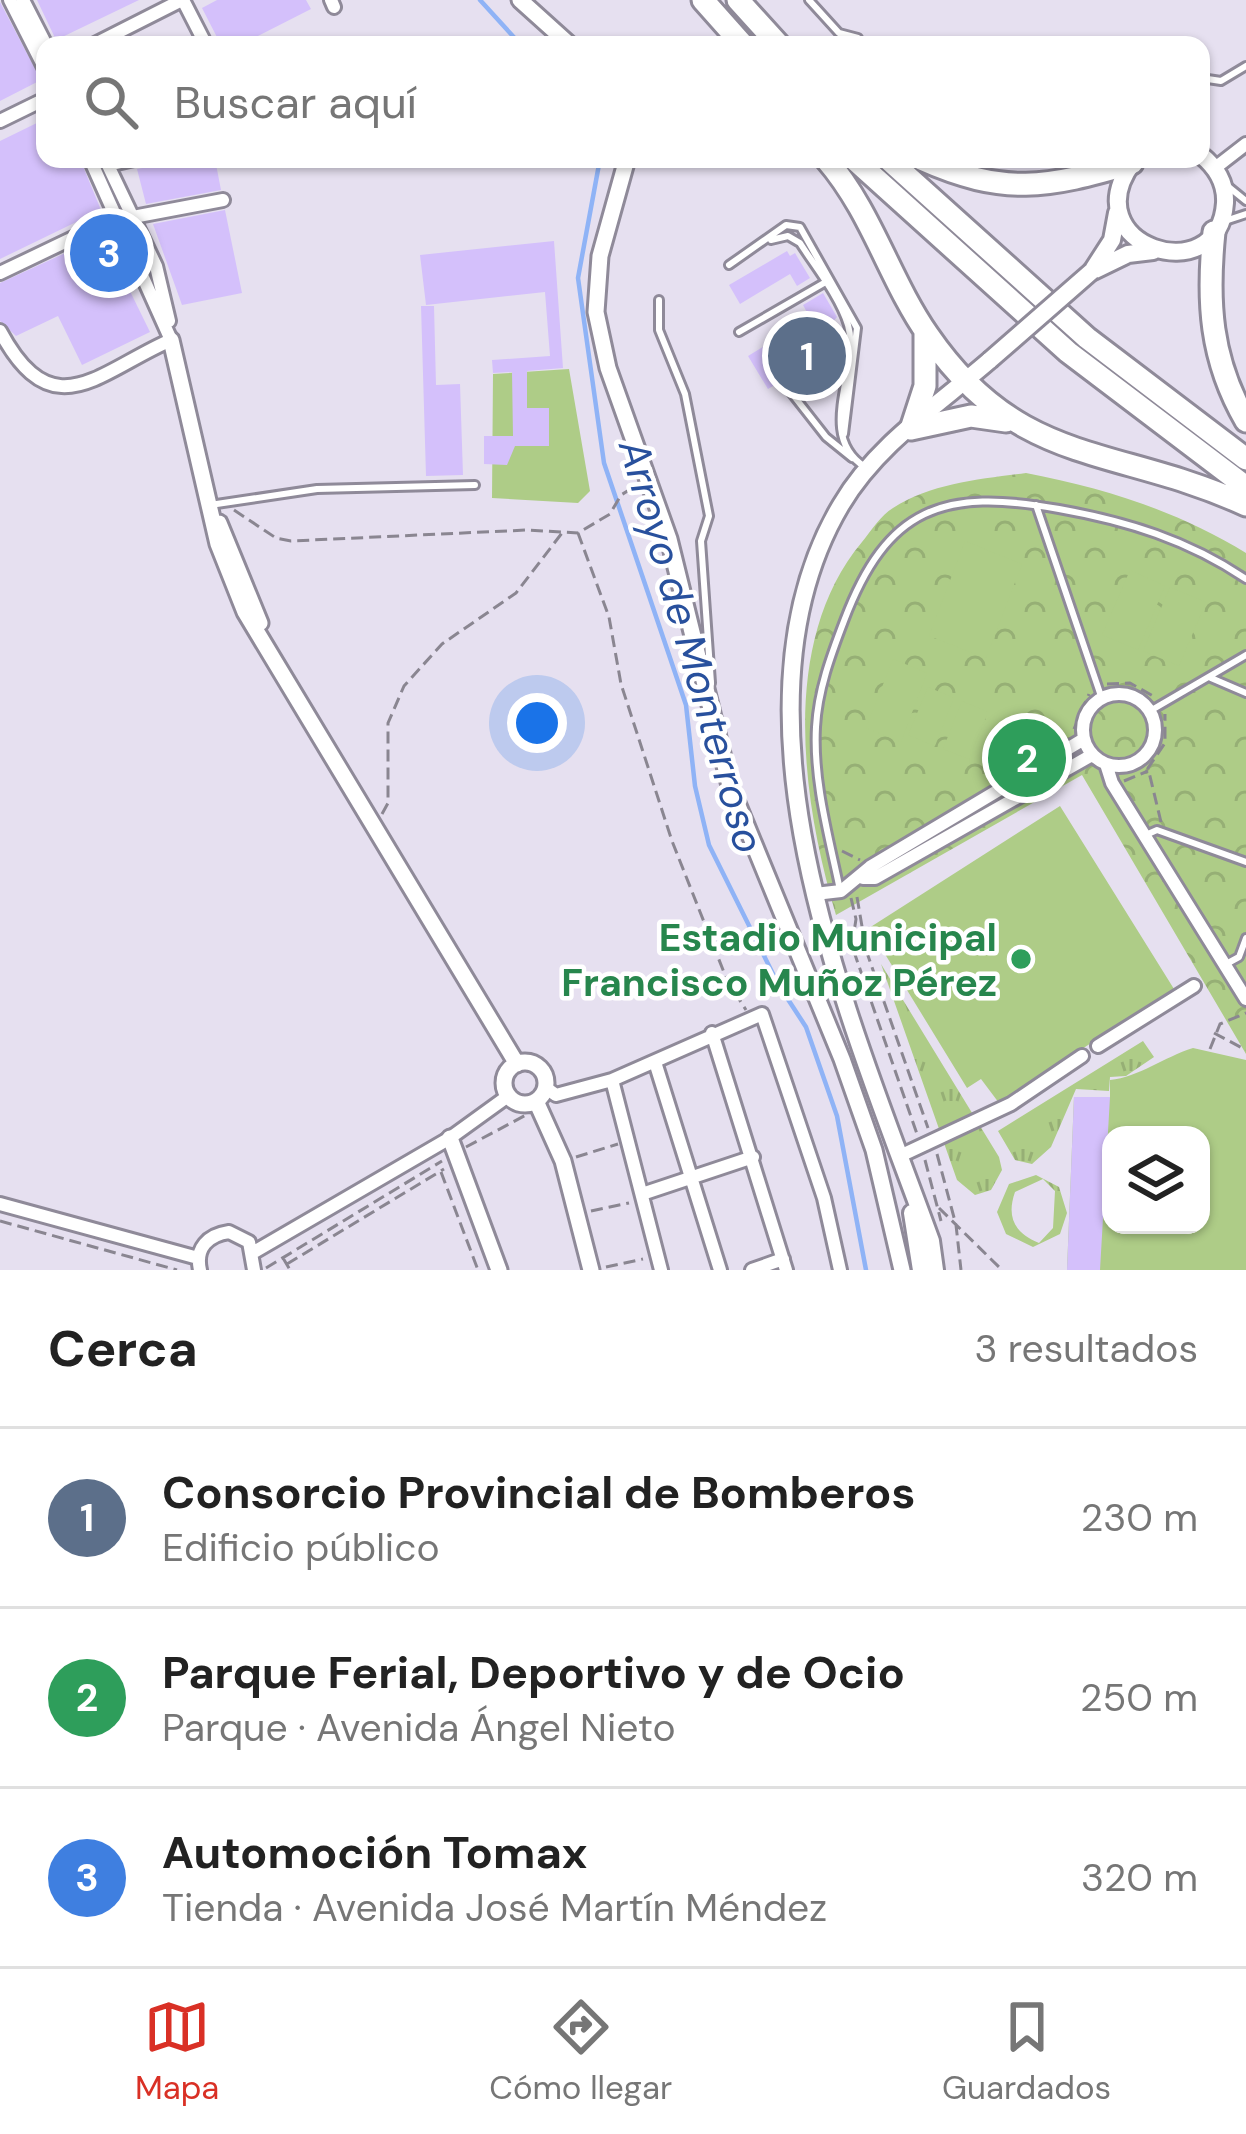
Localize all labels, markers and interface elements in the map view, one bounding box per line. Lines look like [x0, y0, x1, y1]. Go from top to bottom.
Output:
search box [36, 36, 1210, 168]
icon: search [78, 69, 144, 135]
text: Buscar aquí [174, 73, 417, 132]
pin: 3 [70, 208, 148, 298]
pin: 1 [768, 311, 846, 401]
water label: Arroyo de Monterroso [606, 432, 777, 859]
your location [507, 693, 567, 753]
pin: 2 [988, 713, 1066, 803]
place label: Estadio Municipal Francisco Muñoz Pérez [561, 912, 997, 1008]
marker: Estadio Municipal Francisco Muñoz Pérez [1008, 946, 1034, 972]
map controls [1102, 1126, 1210, 1234]
button: layers [1102, 1126, 1210, 1234]
text: Cerca [48, 1315, 198, 1382]
text: 3 resultados [974, 1323, 1198, 1374]
text: Consorcio Provincial de Bomberos [162, 1463, 915, 1522]
text: 1 [80, 1492, 94, 1543]
text: 230 m [1081, 1492, 1198, 1543]
text: Edificio público [162, 1522, 440, 1573]
text: Parque Ferial, Deportivo y de Ocio [162, 1643, 905, 1702]
text: 2 [76, 1672, 98, 1723]
text: 250 m [1080, 1672, 1198, 1723]
text: Parque · Avenida Ángel Nieto [162, 1702, 676, 1753]
text: Automoción Tomax [162, 1823, 587, 1882]
text: 3 [75, 1852, 99, 1903]
text: 320 m [1081, 1852, 1198, 1903]
text: Tienda · Avenida José Martín Méndez [162, 1882, 827, 1933]
tab: Mapa [135, 1994, 219, 2109]
tab: Cómo llegar [489, 1994, 672, 2109]
tab: Guardados [942, 1994, 1111, 2109]

